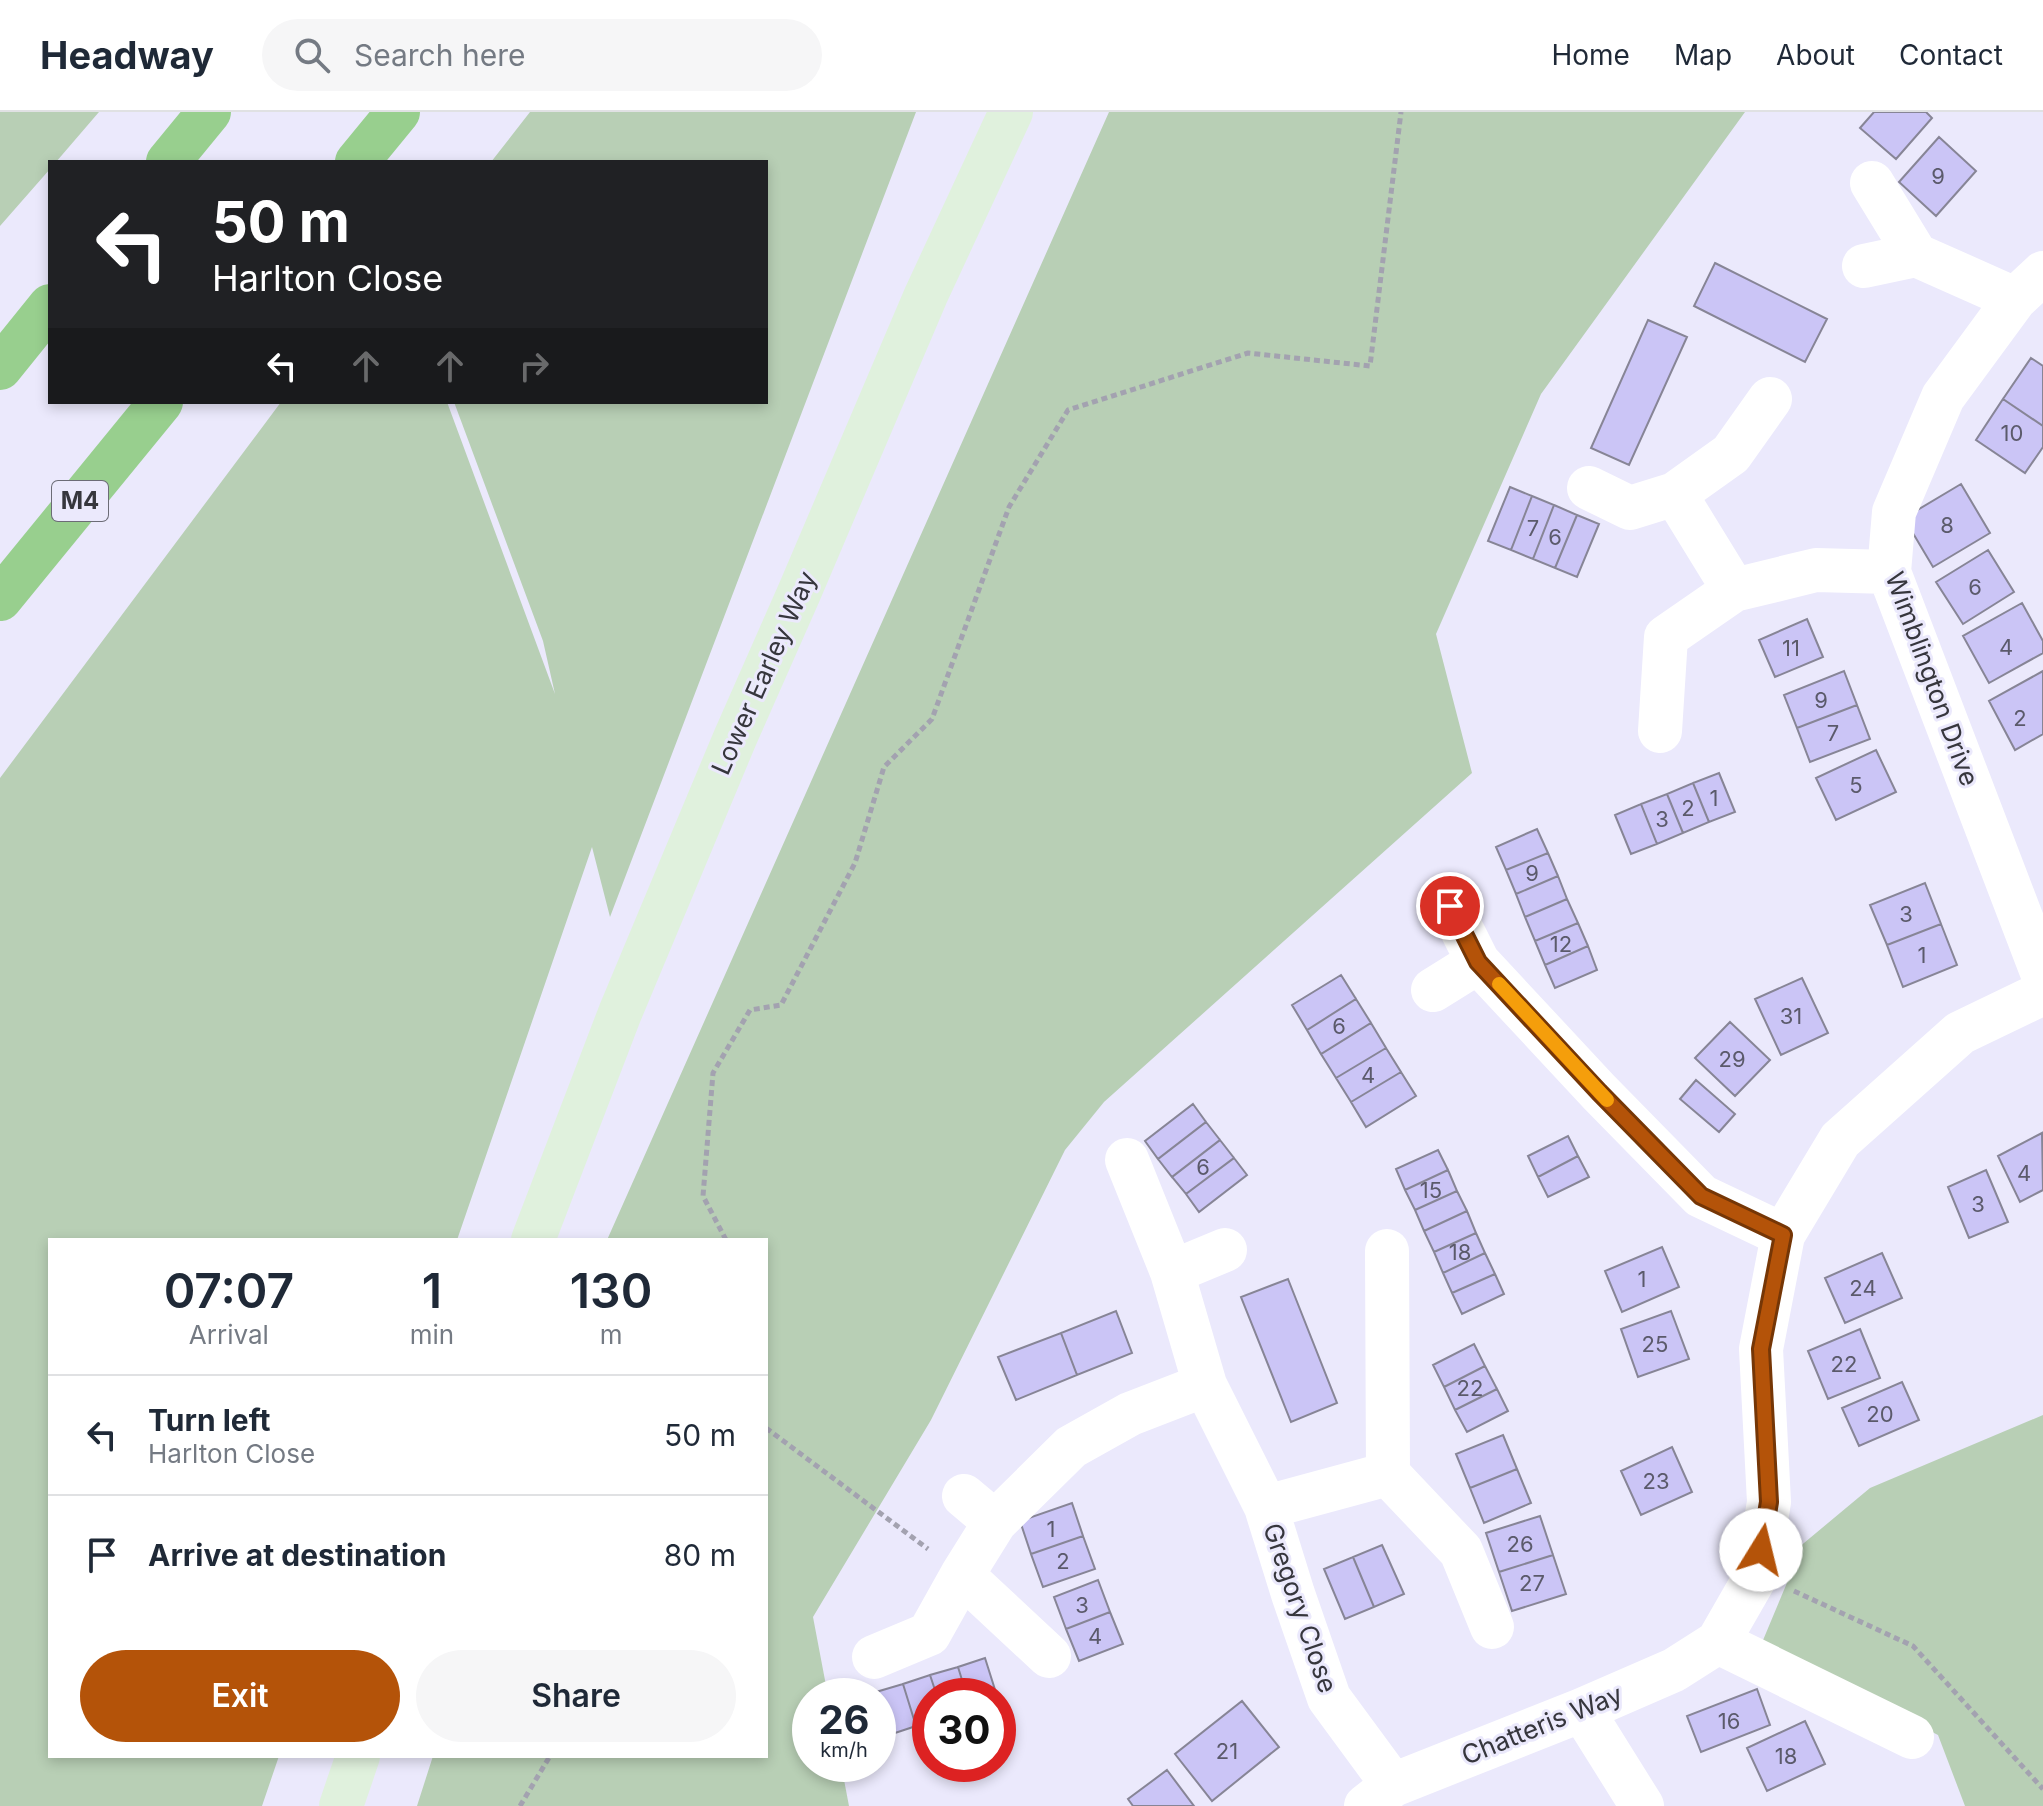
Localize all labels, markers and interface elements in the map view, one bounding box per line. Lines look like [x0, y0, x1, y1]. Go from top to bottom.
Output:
search box [262, 19, 822, 91]
text: Headway [40, 32, 214, 78]
icon: search [290, 33, 334, 77]
text: Search here [354, 37, 525, 73]
text: Home [1551, 38, 1630, 72]
text: Map [1674, 38, 1732, 72]
text: About [1776, 38, 1855, 72]
text: Contact [1899, 38, 2003, 72]
house number: 9 [1931, 163, 1945, 189]
text: 50 m [212, 188, 350, 256]
icon: left [80, 192, 184, 296]
text: Harlton Close [212, 256, 443, 300]
icon: left [260, 344, 304, 388]
icon: ahead [344, 344, 388, 388]
icon: ahead [428, 344, 472, 388]
icon: right [512, 344, 556, 388]
house number: 10 [2001, 420, 2023, 446]
road number: M4 [52, 481, 108, 521]
house number: 8 [1940, 512, 1954, 538]
house number: 7 [1527, 515, 1539, 541]
house number: 6 [1548, 524, 1562, 550]
street label: Lower Earley Way [705, 566, 822, 779]
street label: Wimblington Drive [1879, 568, 1986, 790]
house number: 6 [1968, 574, 1982, 600]
house number: 4 [1999, 634, 2013, 660]
house number: 11 [1782, 635, 1800, 661]
house number: 9 [1814, 687, 1828, 713]
house number: 2 [2013, 705, 2027, 731]
house number: 7 [1827, 720, 1839, 746]
house number: 5 [1849, 772, 1863, 798]
house number: 1 [1710, 785, 1718, 811]
house number: 2 [1681, 795, 1695, 821]
house number: 3 [1655, 806, 1669, 832]
house number: 9 [1525, 860, 1539, 886]
pin [1416, 872, 1484, 940]
icon: arrive [1428, 884, 1472, 928]
house number: 3 [1899, 901, 1913, 927]
house number: 12 [1550, 931, 1572, 957]
house number: 1 [1918, 942, 1926, 968]
house number: 31 [1780, 1003, 1802, 1029]
house number: 6 [1332, 1013, 1346, 1039]
house number: 29 [1718, 1046, 1746, 1072]
house number: 4 [1361, 1062, 1375, 1088]
house number: 6 [1196, 1154, 1210, 1180]
house number: 4 [2017, 1160, 2031, 1186]
house number: 15 [1420, 1177, 1442, 1203]
house number: 3 [1971, 1191, 1985, 1217]
house number: 18 [1449, 1239, 1471, 1265]
text: 07:07 [164, 1261, 294, 1320]
text: 1 [422, 1261, 442, 1320]
text: 130 [570, 1261, 652, 1320]
house number: 1 [1638, 1266, 1646, 1292]
house number: 24 [1849, 1275, 1877, 1301]
text: Arrival [189, 1319, 269, 1350]
text: min [410, 1319, 454, 1350]
text: m [600, 1319, 622, 1350]
house number: 25 [1642, 1331, 1668, 1357]
house number: 22 [1831, 1351, 1857, 1377]
house number: 22 [1457, 1375, 1483, 1401]
house number: 20 [1866, 1401, 1894, 1427]
text: Turn left [148, 1402, 270, 1438]
icon: left [80, 1413, 124, 1457]
text: 50 m [664, 1417, 736, 1453]
text: Harlton Close [148, 1438, 315, 1469]
house number: 23 [1642, 1468, 1670, 1494]
position arrow [1719, 1508, 1803, 1592]
house number: 1 [1047, 1516, 1055, 1542]
street label: Gregory Close [1257, 1519, 1344, 1697]
house number: 26 [1506, 1531, 1534, 1557]
icon: arrive [80, 1533, 124, 1577]
text: Arrive at destination [148, 1537, 446, 1573]
text: 80 m [664, 1537, 736, 1573]
house number: 2 [1056, 1548, 1070, 1574]
house number: 27 [1519, 1570, 1545, 1596]
house number: 3 [1075, 1592, 1089, 1618]
house number: 4 [1088, 1623, 1102, 1649]
button: Exit [80, 1650, 400, 1742]
button: Share [416, 1650, 736, 1742]
speed limit sign: 30 [912, 1678, 1016, 1782]
street label: Chatteris Way [1457, 1678, 1627, 1771]
text: 26 [818, 1695, 870, 1744]
house number: 16 [1718, 1708, 1740, 1734]
text: km/h [820, 1738, 868, 1762]
house number: 21 [1216, 1738, 1238, 1764]
house number: 18 [1775, 1743, 1797, 1769]

